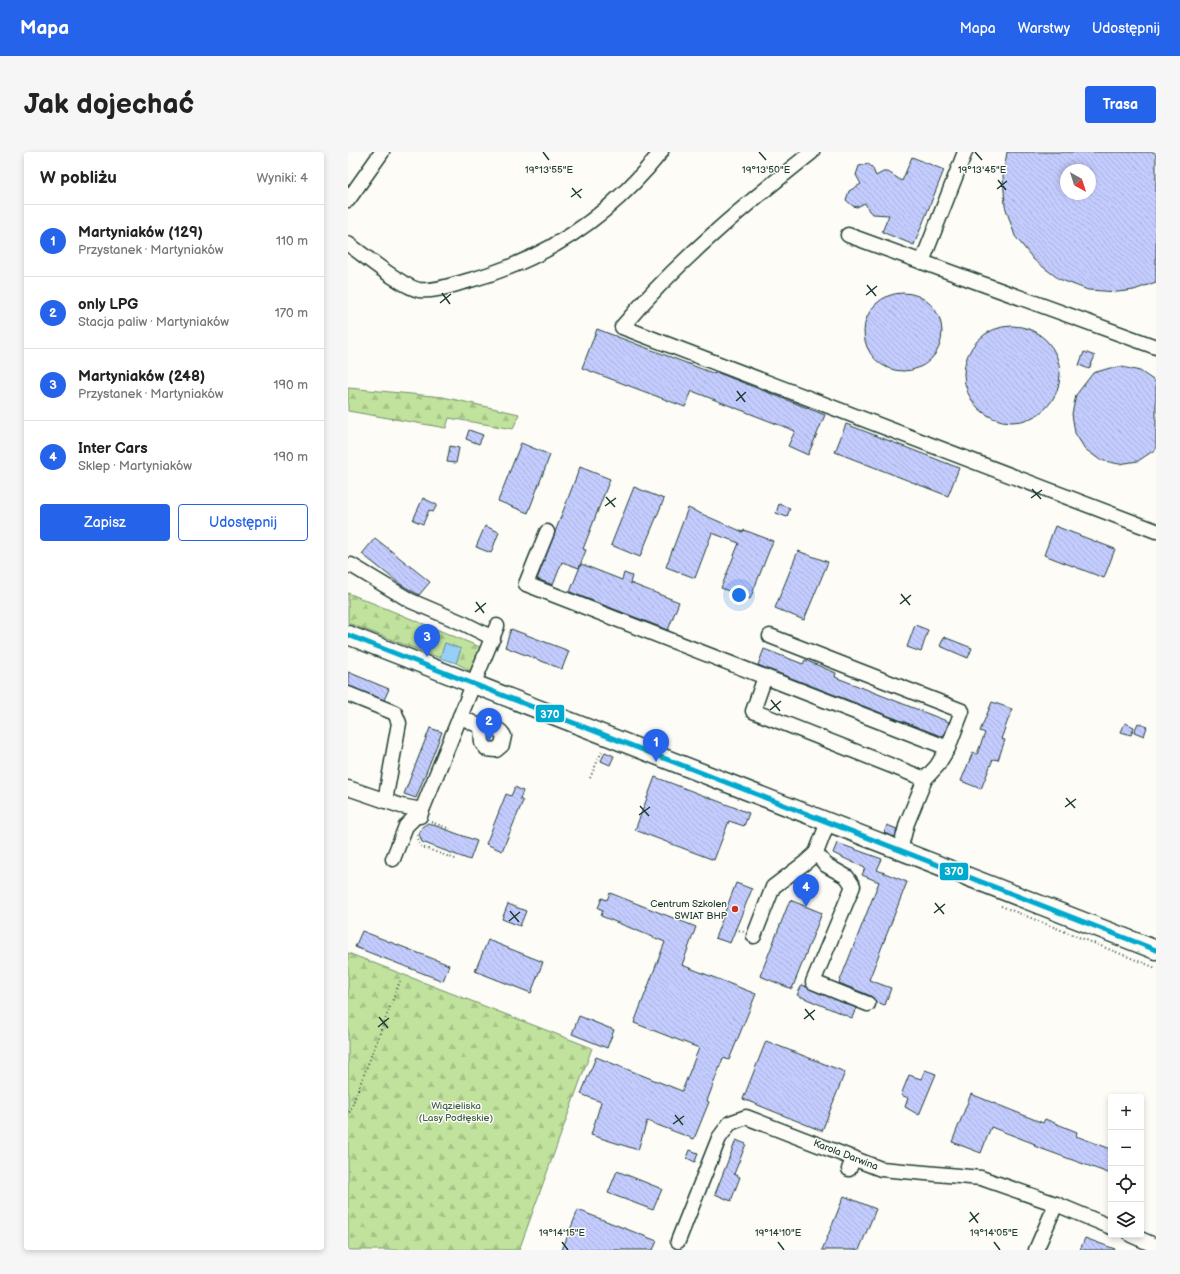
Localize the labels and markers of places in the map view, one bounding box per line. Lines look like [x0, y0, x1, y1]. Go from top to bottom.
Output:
pin: 3 [414, 624, 440, 657]
pin: 2 [476, 708, 502, 741]
pin: 1 [643, 729, 669, 762]
pin: 4 [793, 874, 819, 907]
place label: Centrum Szkolen SWIAT BHP [650, 898, 728, 922]
marker: Centrum Szkolen SWIAT BHP [730, 904, 740, 914]

